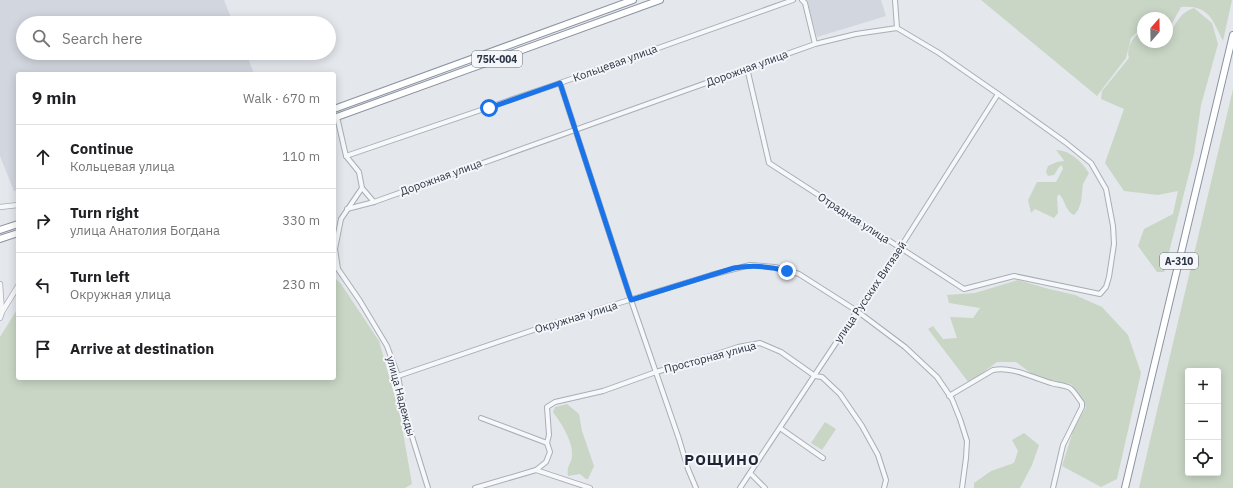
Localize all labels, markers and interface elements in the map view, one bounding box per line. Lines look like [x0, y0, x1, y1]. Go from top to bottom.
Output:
north arrow [1137, 12, 1173, 48]
search box [16, 16, 336, 60]
icon: search [30, 27, 52, 49]
text: Search here [62, 29, 142, 48]
street label: Кольцевая улица [571, 41, 659, 85]
street label: Дорожная улица [704, 47, 790, 89]
road number: 75К-004 [472, 51, 522, 67]
text: 9 min [32, 87, 76, 109]
text: Walk · 670 m [243, 90, 320, 107]
route start [480, 99, 498, 117]
text: Continue [70, 139, 134, 158]
icon: ahead [32, 146, 54, 168]
text: 110 m [282, 148, 320, 165]
street label: Дорожная улица [398, 156, 484, 198]
text: Кольцевая улица [70, 158, 175, 175]
street label: Отрадная улица [815, 189, 893, 247]
text: Turn right [70, 203, 139, 222]
icon: right [32, 210, 54, 232]
text: 330 m [282, 212, 320, 229]
text: улица Анатолия Богдана [70, 222, 220, 239]
street label: улица Русских Витязей [831, 239, 909, 345]
road number: А-310 [1160, 253, 1198, 269]
route end [778, 262, 796, 280]
text: Turn left [70, 267, 130, 286]
icon: left [32, 274, 54, 296]
text: 230 m [282, 276, 320, 293]
text: Окружная улица [70, 286, 171, 303]
street label: Окружная улица [533, 298, 619, 336]
icon: arrive [32, 338, 54, 360]
street label: Просторная улица [662, 338, 758, 376]
text: Arrive at destination [70, 339, 214, 358]
street label: улица Надежды [384, 354, 418, 438]
map controls [1185, 368, 1221, 476]
button: + [1185, 368, 1221, 404]
button: − [1185, 404, 1221, 440]
button: locate [1185, 440, 1221, 476]
district label: РОЩИНО [684, 450, 760, 469]

